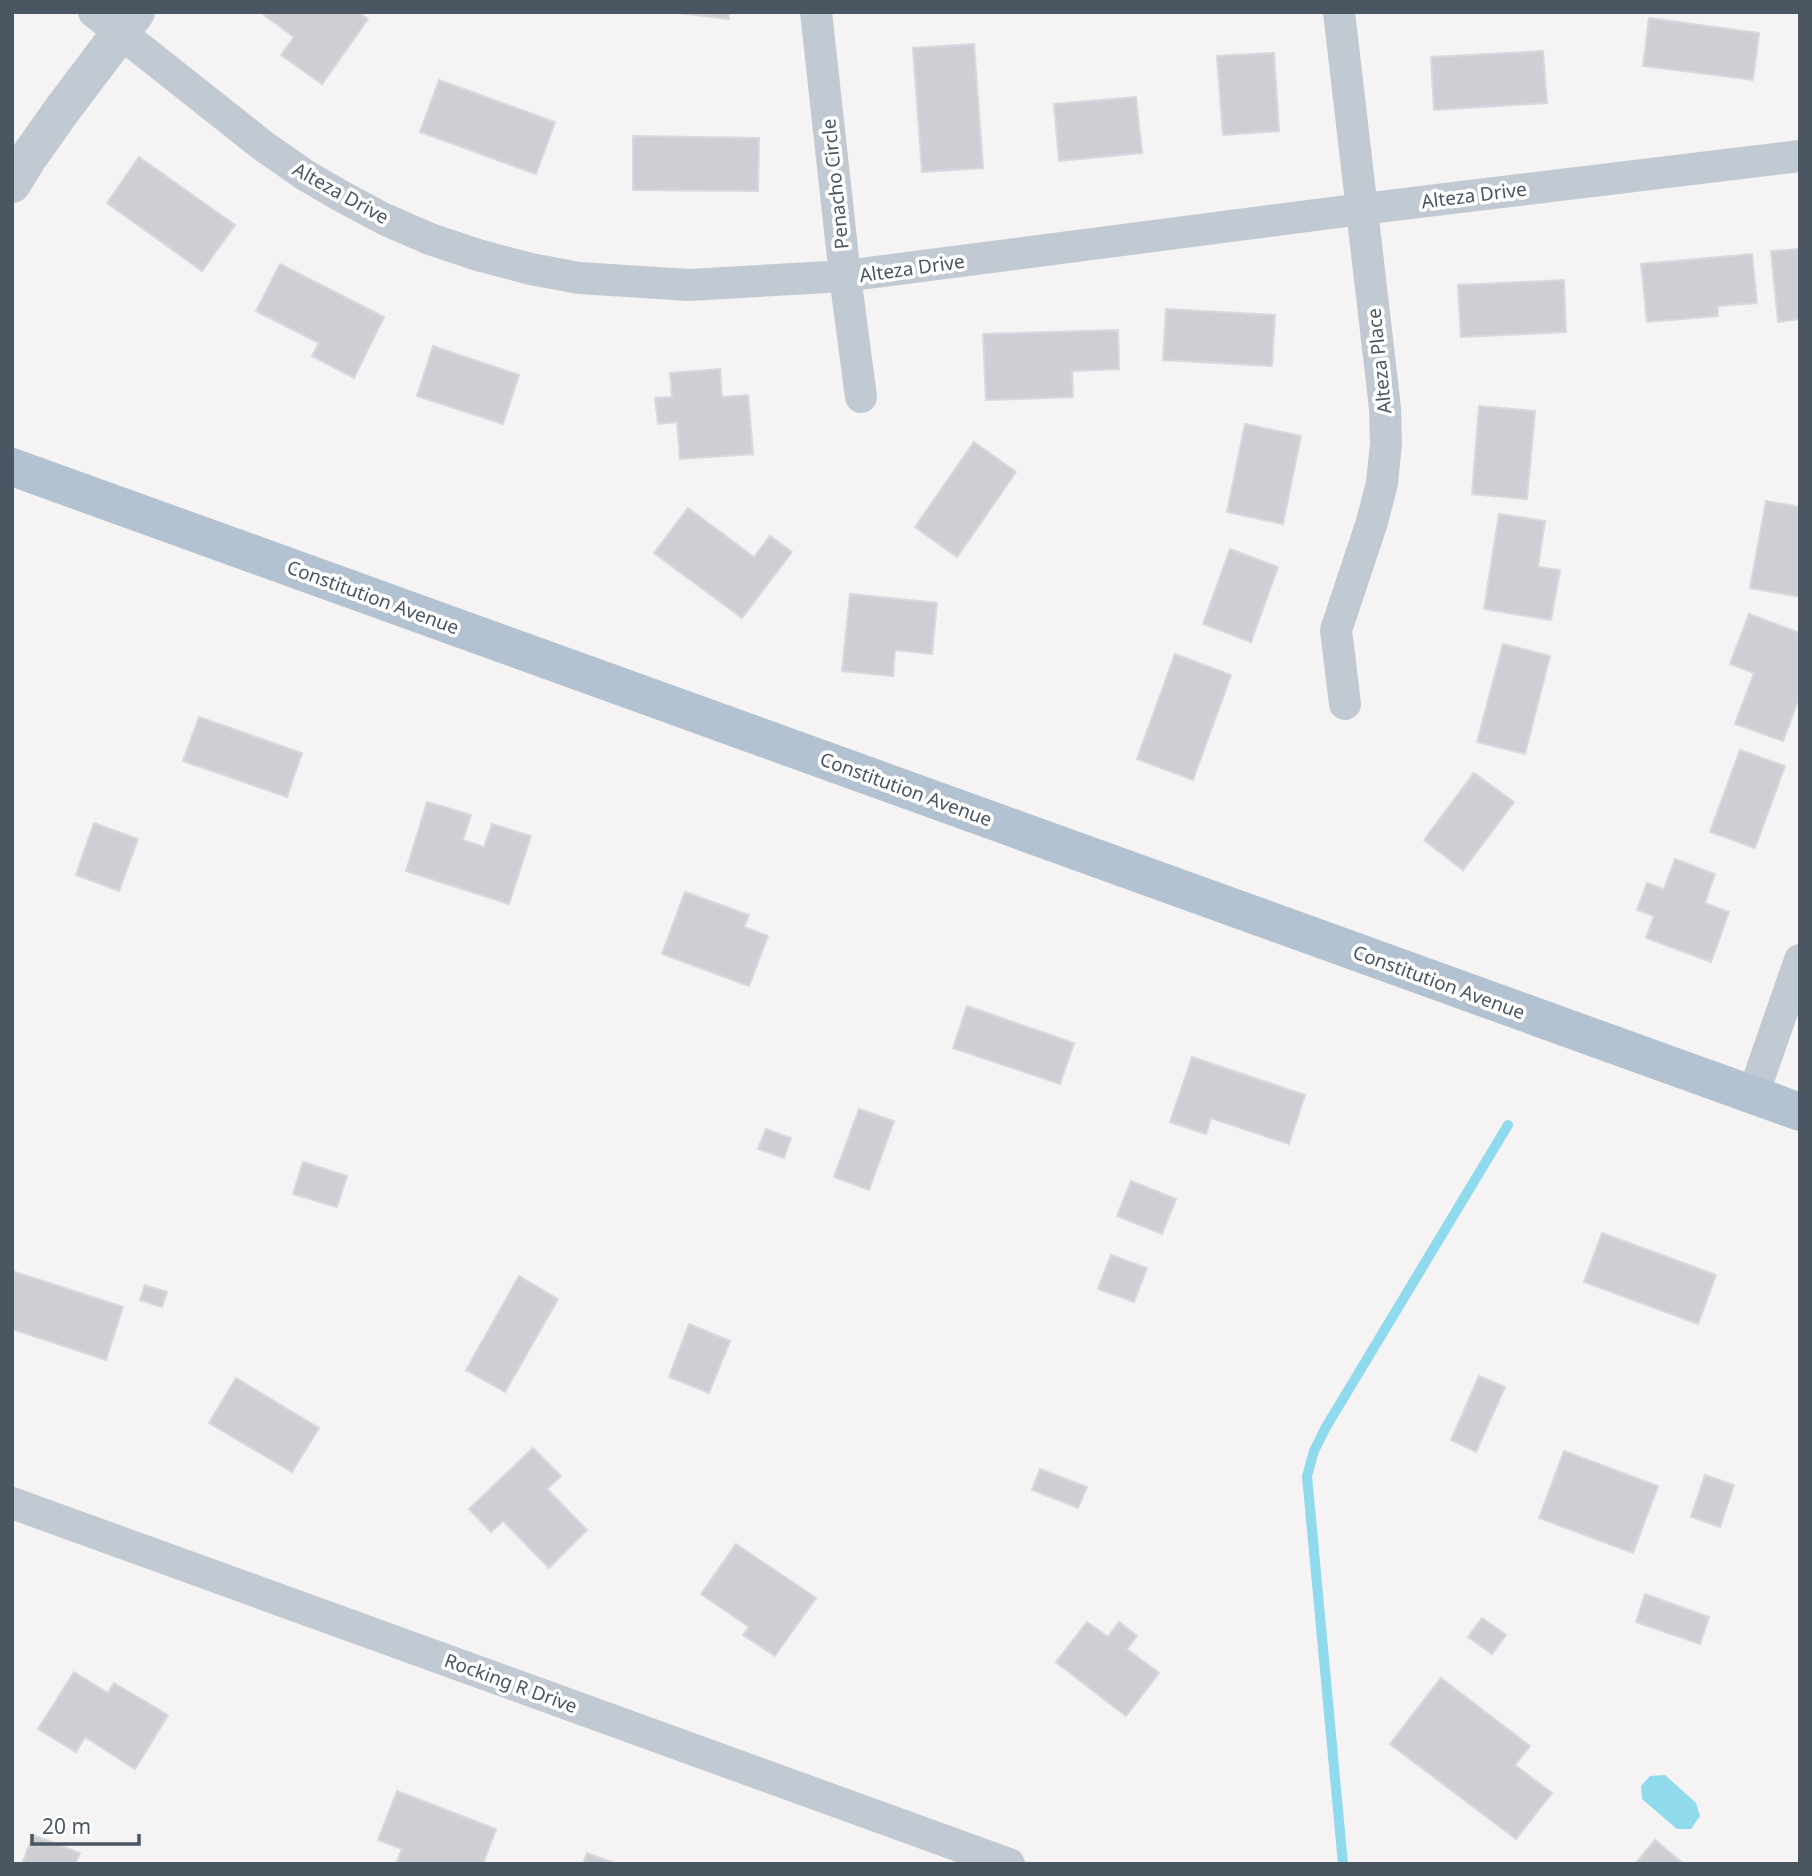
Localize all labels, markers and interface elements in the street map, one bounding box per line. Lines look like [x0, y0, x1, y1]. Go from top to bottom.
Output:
street label: Penacho Circle [815, 117, 855, 251]
street label: Alteza Drive [288, 156, 394, 230]
street label: Alteza Drive [1420, 176, 1528, 214]
street label: Alteza Drive [858, 248, 966, 288]
street label: Alteza Place [1361, 307, 1397, 415]
street label: Constitution Avenue [283, 554, 463, 640]
street label: Constitution Avenue [816, 746, 996, 832]
street label: Constitution Avenue [1349, 939, 1529, 1025]
street label: Rocking R Drive [441, 1647, 581, 1719]
scale bar [32, 1802, 138, 1846]
text: 20 m [42, 1812, 91, 1840]

